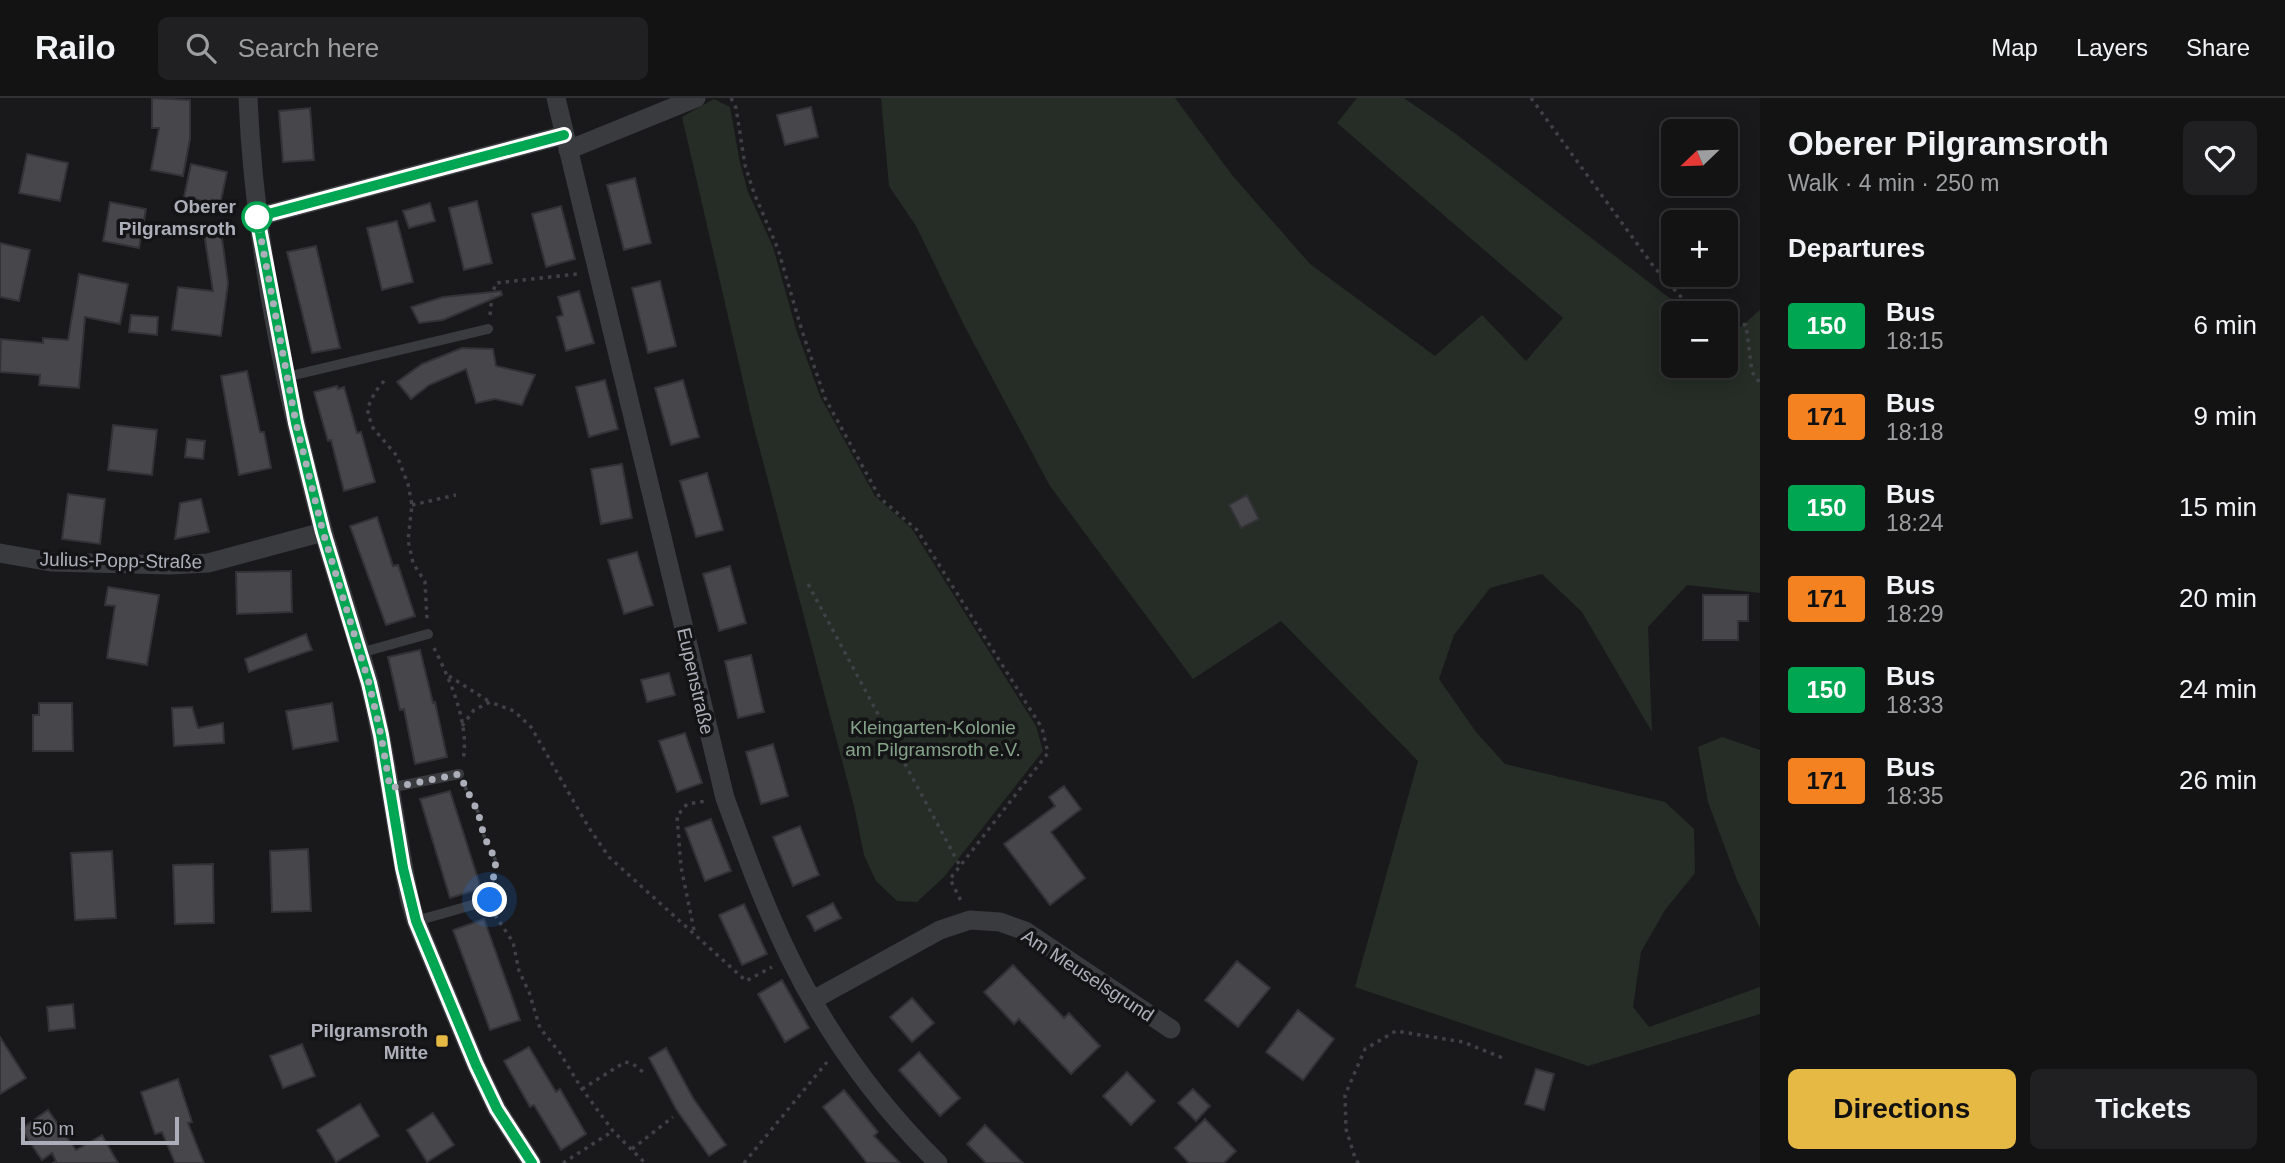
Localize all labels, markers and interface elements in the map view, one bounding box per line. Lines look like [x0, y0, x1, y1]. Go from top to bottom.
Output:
search box [158, 17, 648, 80]
text: Railo [35, 29, 116, 66]
icon: search [182, 29, 220, 67]
text: Search here [238, 33, 379, 63]
text: Map [1991, 34, 2038, 61]
text: Layers [2076, 34, 2148, 61]
text: Share [2186, 34, 2250, 61]
north arrow [1661, 119, 1738, 196]
map controls [1661, 119, 1738, 378]
button: heart [2183, 121, 2257, 195]
text: Oberer Pilgramsroth [1788, 125, 2109, 162]
text: Walk · 4 min · 250 m [1788, 170, 1999, 196]
place label: Oberer Pilgramsroth [119, 196, 237, 239]
marker: Oberer Pilgramsroth [242, 202, 272, 232]
button: + [1661, 210, 1738, 287]
text: Departures [1788, 233, 1925, 263]
text: Bus [1886, 297, 1935, 327]
button: − [1661, 301, 1738, 378]
text: 6 min [2193, 310, 2257, 340]
text: 150 [1806, 312, 1847, 339]
text: 18:15 [1886, 328, 1944, 354]
text: Bus [1886, 388, 1935, 418]
text: 9 min [2193, 401, 2257, 431]
text: 171 [1806, 403, 1847, 430]
text: 18:18 [1886, 419, 1944, 445]
text: Bus [1886, 479, 1935, 509]
text: 15 min [2179, 492, 2257, 522]
text: 150 [1806, 494, 1847, 521]
text: 18:24 [1886, 510, 1944, 536]
street label: Julius-Popp-Straße [40, 549, 202, 572]
text: Bus [1886, 570, 1935, 600]
text: 20 min [2179, 583, 2257, 613]
text: 171 [1806, 585, 1847, 612]
text: 18:29 [1886, 601, 1944, 627]
street label: Eupenstraße [673, 626, 718, 736]
text: Bus [1886, 661, 1935, 691]
text: 24 min [2179, 674, 2257, 704]
text: 150 [1806, 676, 1847, 703]
text: 18:33 [1886, 692, 1944, 718]
park label: Kleingarten-Kolonie am Pilgramsroth e.V. [845, 717, 1021, 760]
text: Bus [1886, 752, 1935, 782]
text: 26 min [2179, 765, 2257, 795]
text: 171 [1806, 767, 1847, 794]
text: 18:35 [1886, 783, 1944, 809]
your location [472, 882, 507, 917]
street label: Am Meuselsgrund [1018, 925, 1158, 1026]
place label: Pilgramsroth Mitte [311, 1020, 428, 1063]
marker: Pilgramsroth Mitte [434, 1033, 450, 1049]
button: Directions [1788, 1069, 2016, 1149]
button: Tickets [2030, 1069, 2257, 1149]
scale bar [21, 1114, 178, 1146]
text: 50 m [32, 1118, 74, 1139]

